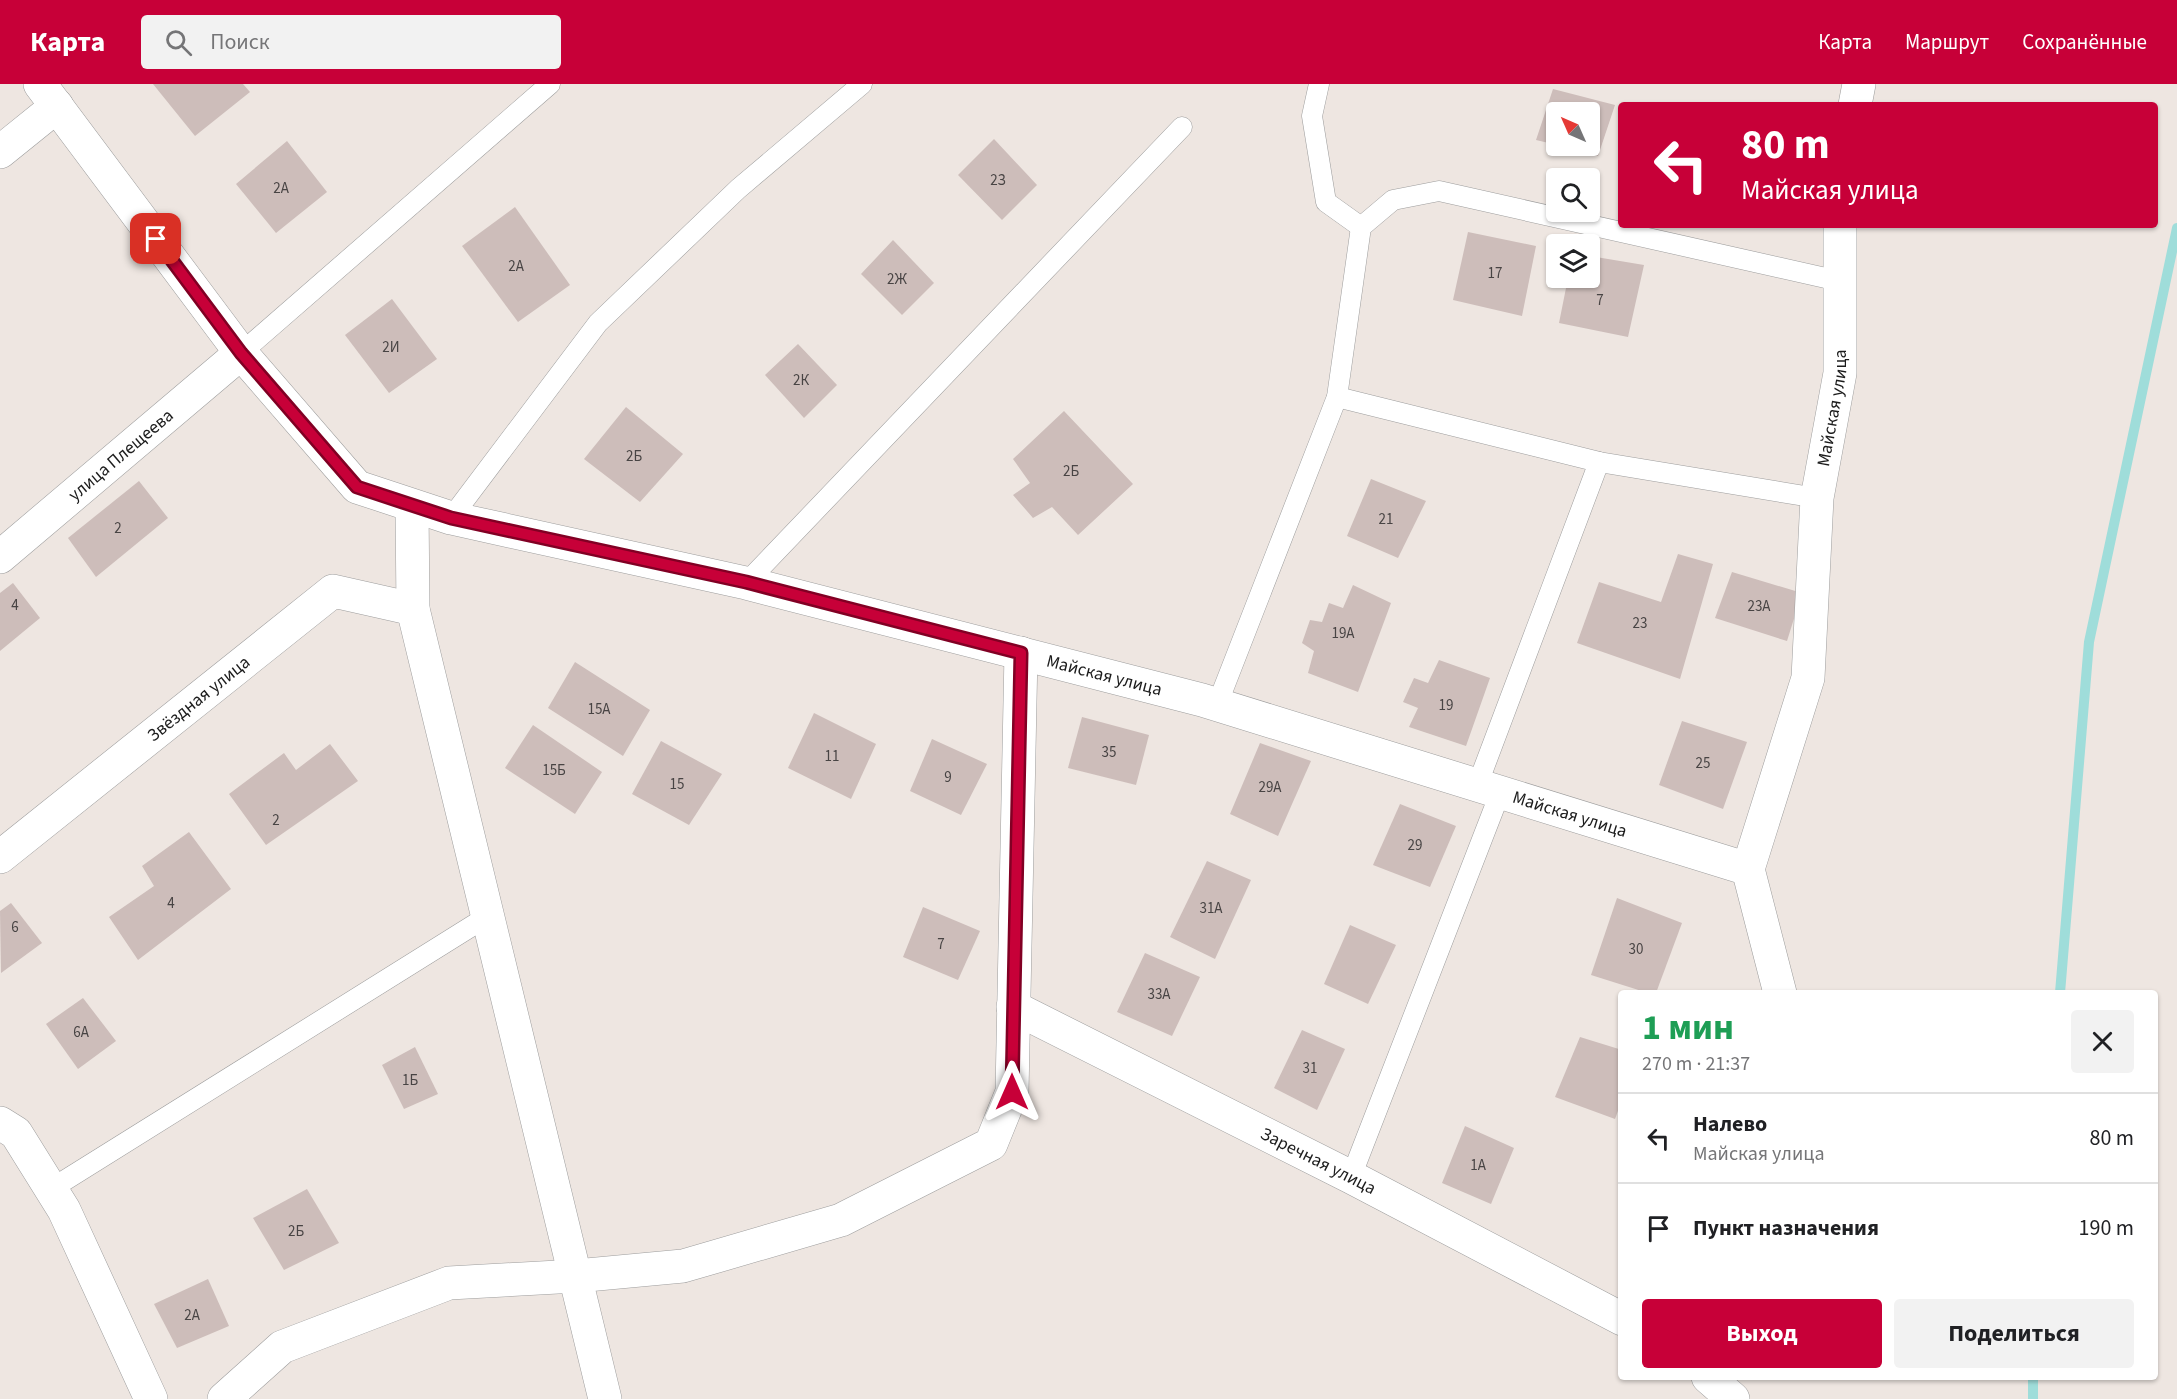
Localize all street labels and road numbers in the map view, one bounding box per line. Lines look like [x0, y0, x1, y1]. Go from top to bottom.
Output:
street label: Майская улица [1811, 349, 1854, 469]
street label: улица Плещеева [63, 404, 179, 507]
street label: Майская улица [1044, 649, 1165, 702]
street label: Звёздная улица [142, 650, 255, 748]
street label: Майская улица [1509, 785, 1630, 844]
street label: Заречная улица [1256, 1122, 1380, 1201]

